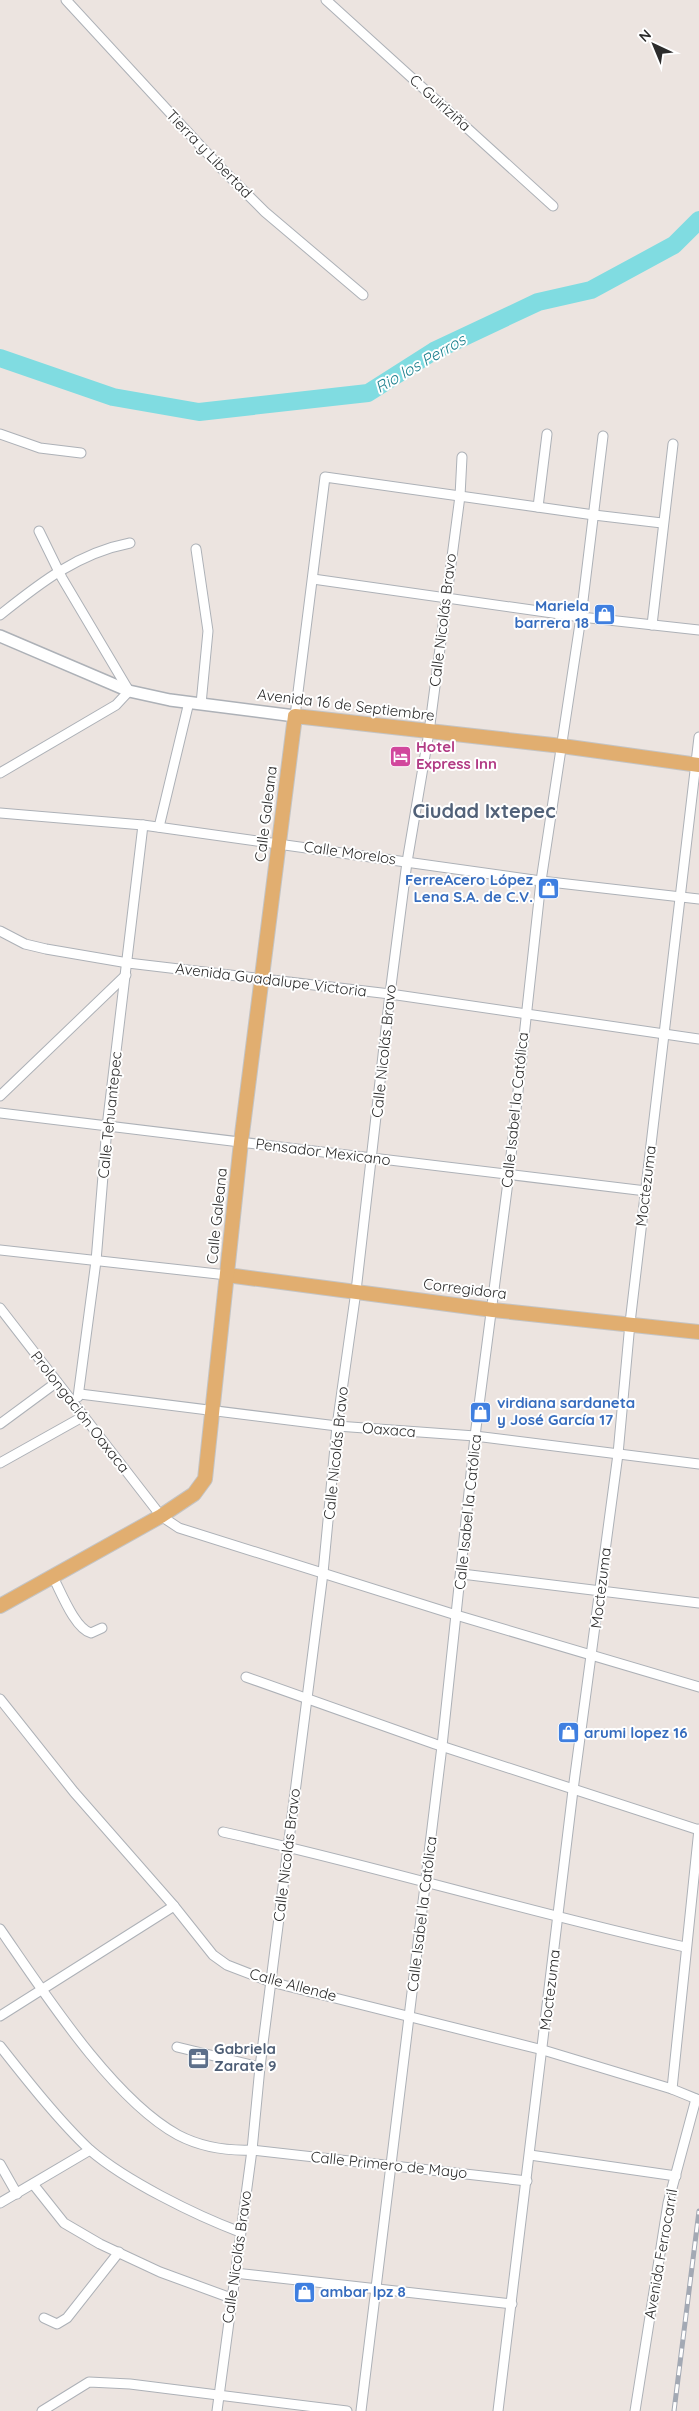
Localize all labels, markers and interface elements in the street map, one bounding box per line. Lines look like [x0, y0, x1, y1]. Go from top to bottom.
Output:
north arrow [629, 20, 679, 70]
text: N [635, 26, 655, 46]
street label: C. Guiriziña [406, 70, 475, 135]
street label: Tierra y Libertad [162, 105, 256, 202]
water label: Rio los Perros [371, 328, 470, 397]
street label: Calle Nicolás Bravo [425, 552, 460, 688]
place label: Mariela barrera 18 [515, 596, 589, 632]
shop icon: Mariela barrera 18 [593, 603, 617, 627]
street label: Avenida 16 de Septiembre [256, 684, 436, 725]
place label: Hotel Express Inn [416, 737, 497, 773]
hotel icon: Hotel Express Inn [388, 744, 412, 768]
street label: Calle Galeana [250, 765, 281, 863]
district label: Ciudad Ixtepec [412, 798, 556, 823]
street label: Calle Morelos [303, 837, 397, 868]
place label: FerreAcero López Lena S.A. de C.V. [405, 870, 533, 906]
shop icon: FerreAcero López Lena S.A. de C.V. [537, 877, 561, 901]
street label: Avenida Guadalupe Victoria [174, 958, 368, 1001]
street label: Calle Nicolás Bravo [367, 983, 400, 1119]
street label: Calle Isabel la Católica [497, 1031, 532, 1189]
street label: Calle Tehuantepec [93, 1050, 126, 1179]
street label: Pensador Mexicano [254, 1134, 392, 1169]
street label: Moctezuma [631, 1144, 660, 1227]
street label: Calle Galeana [202, 1167, 231, 1265]
street label: Corregidora [422, 1274, 508, 1303]
street label: Prolongación Oaxaca [27, 1347, 134, 1476]
street label: Calle Nicolás Bravo [319, 1385, 352, 1521]
place label: virdiana sardaneta y José García 17 [497, 1393, 635, 1429]
shop icon: virdiana sardaneta y José García 17 [469, 1400, 493, 1424]
street label: Oaxaca [361, 1418, 417, 1441]
street label: Calle Isabel la Católica [450, 1433, 485, 1591]
street label: Moctezuma [586, 1546, 615, 1629]
shop icon: arumi lopez 16 [556, 1721, 580, 1745]
place label: arumi lopez 16 [584, 1723, 687, 1742]
street label: Calle Nicolás Bravo [269, 1787, 304, 1923]
street label: Calle Isabel la Católica [403, 1835, 440, 1993]
street label: Moctezuma [535, 1948, 564, 2031]
street label: Calle Allende [248, 1964, 339, 2005]
place label: Gabriela Zarate 9 [214, 2039, 277, 2075]
office icon: Gabriela Zarate 9 [186, 2046, 210, 2070]
street label: Calle Primero de Mayo [310, 2147, 468, 2182]
street label: Avenida Ferrocarril [640, 2187, 681, 2320]
street label: Calle Nicolás Bravo [218, 2189, 255, 2325]
shop icon: ambar lpz 8 [292, 2280, 316, 2304]
place label: ambar lpz 8 [320, 2282, 406, 2301]

